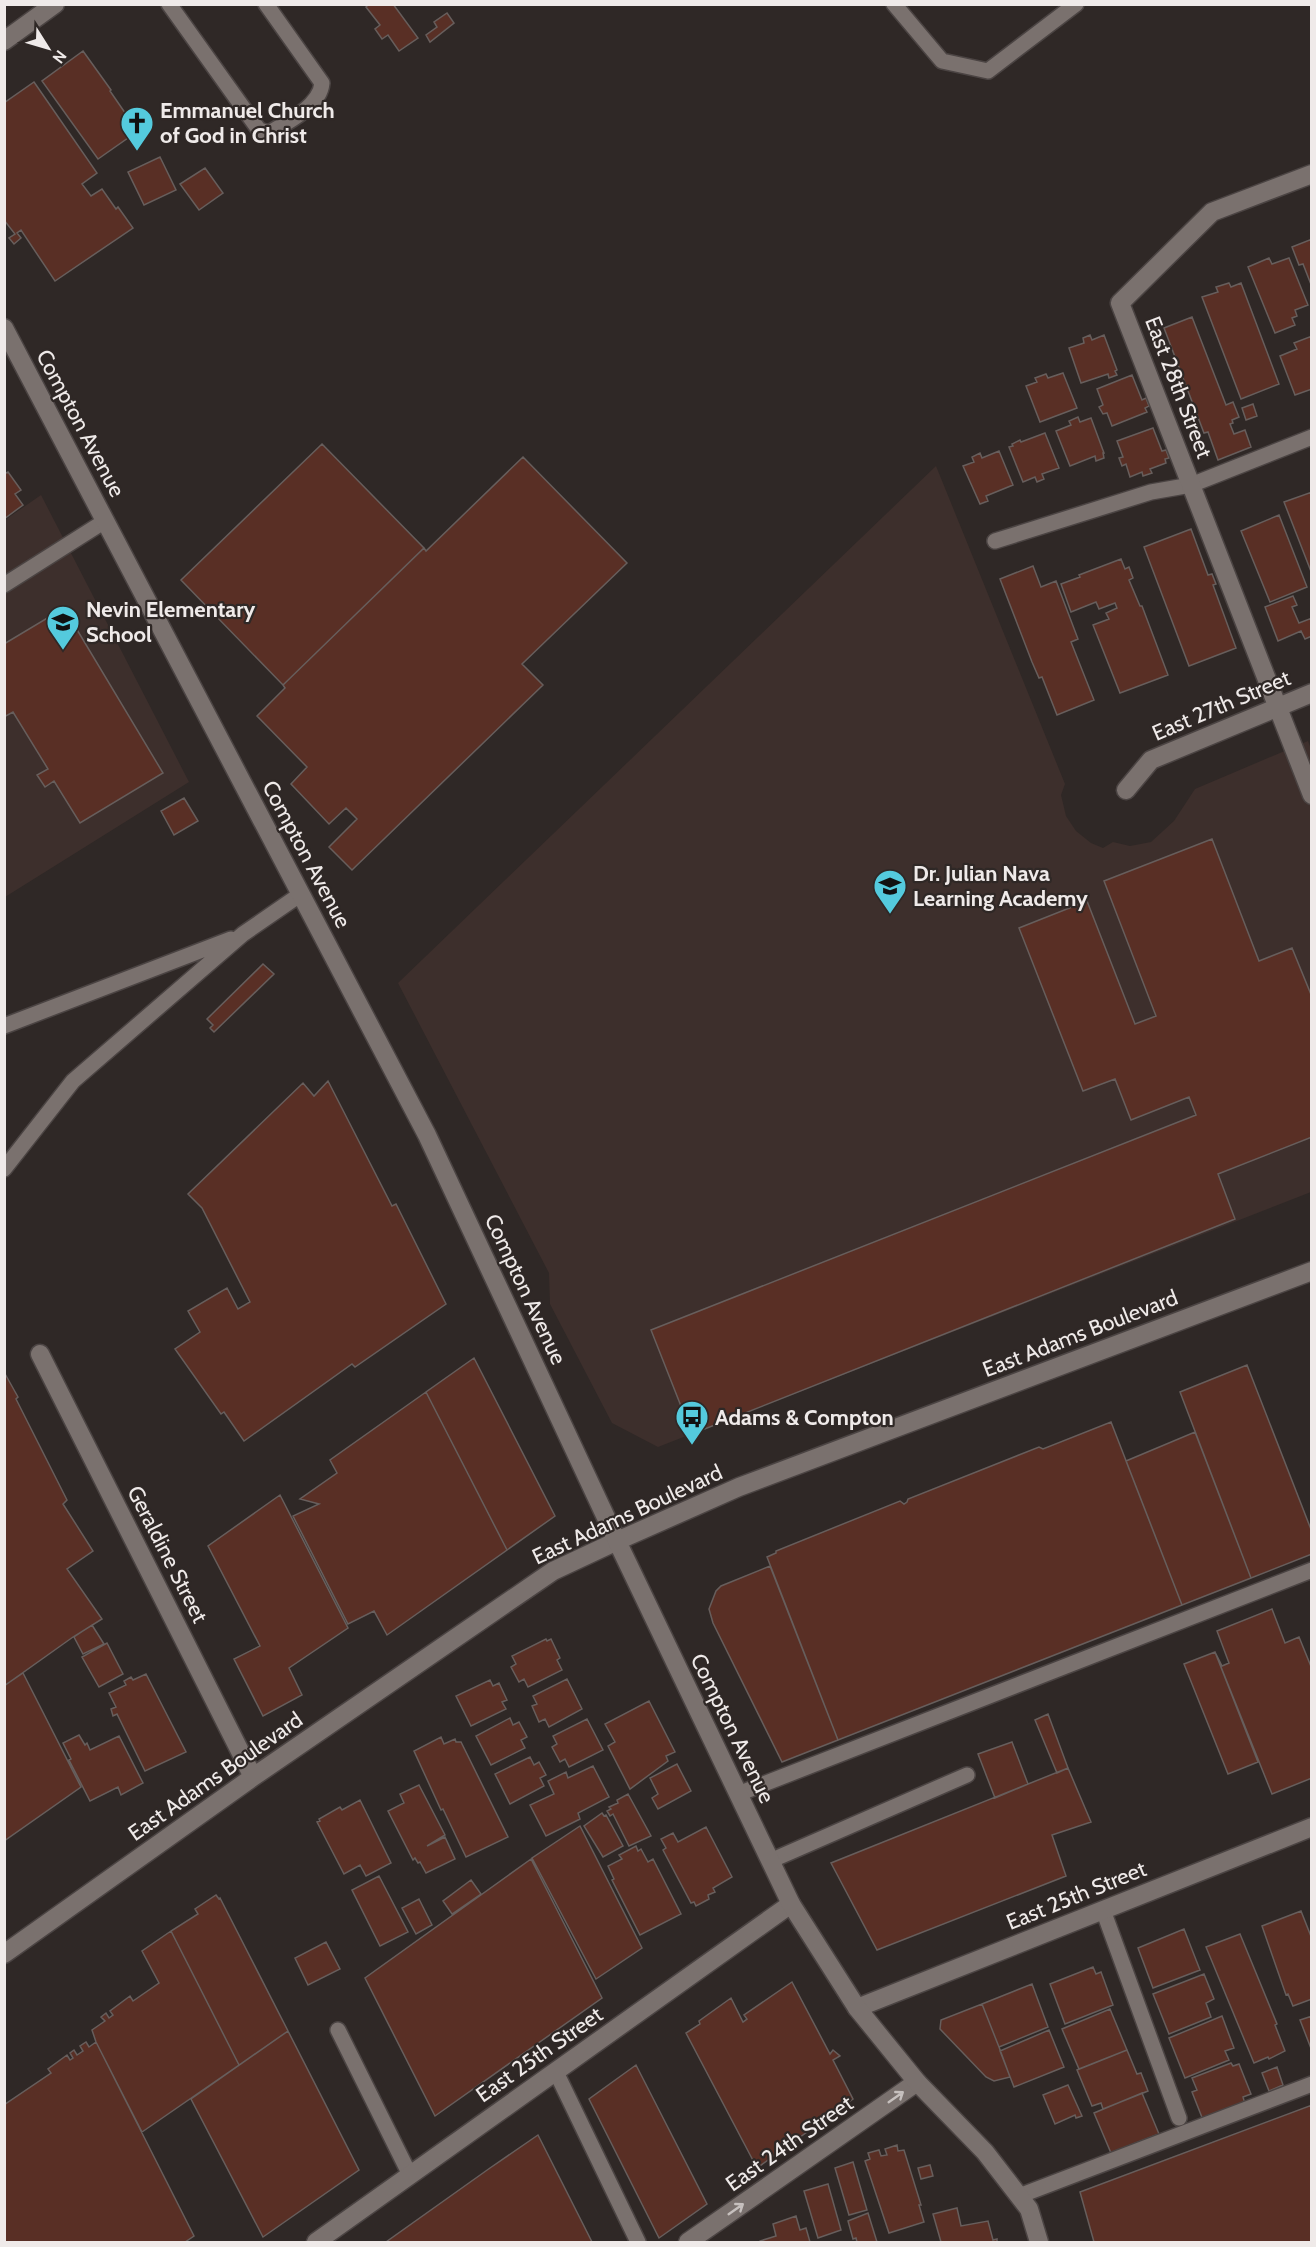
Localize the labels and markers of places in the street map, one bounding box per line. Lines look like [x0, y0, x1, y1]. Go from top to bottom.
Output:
place label: Emmanuel Church of God in Christ [160, 97, 335, 149]
church icon: Emmanuel Church of God in Christ [119, 105, 155, 152]
place label: Nevin Elementary School [86, 596, 255, 648]
school or university icon: Nevin Elementary School [45, 604, 81, 651]
place label: Dr. Julian Nava Learning Academy [913, 860, 1088, 912]
school or university icon: Dr. Julian Nava Learning Academy [872, 868, 908, 915]
bus stop icon: Adams & Compton [674, 1399, 710, 1446]
place label: Adams & Compton [715, 1404, 894, 1431]

